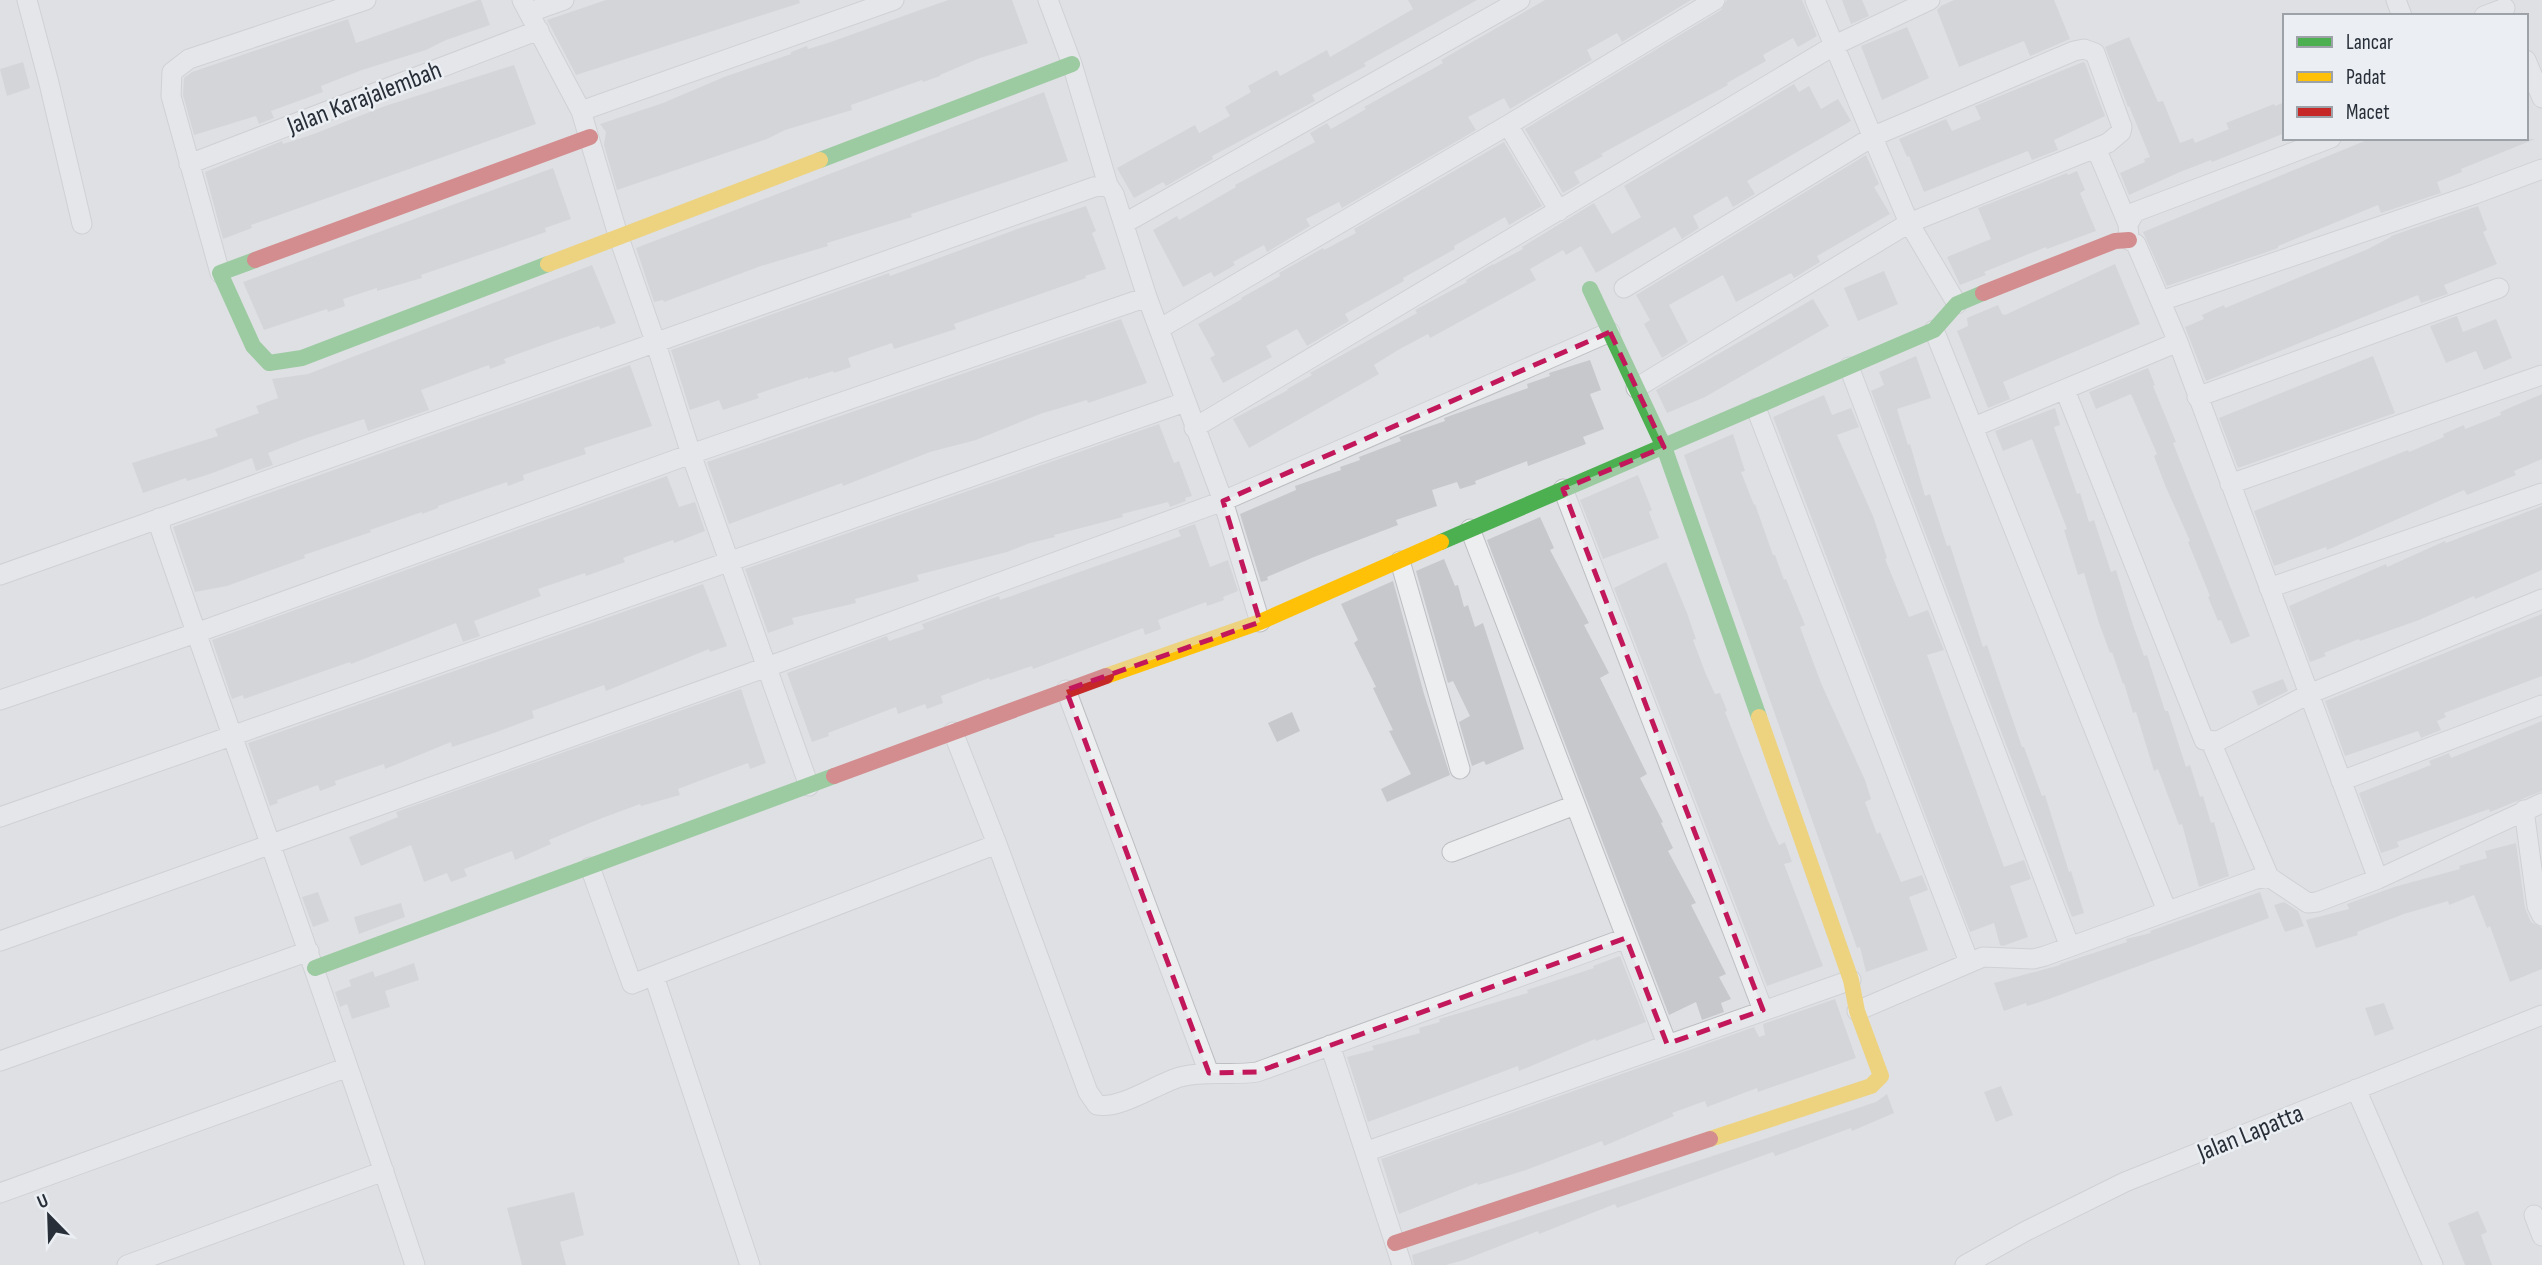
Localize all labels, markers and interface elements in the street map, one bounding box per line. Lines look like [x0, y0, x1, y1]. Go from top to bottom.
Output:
legend [2283, 14, 2528, 140]
text: Lancar [2346, 30, 2393, 55]
street label: Jalan Karajalembah [282, 55, 446, 142]
text: Padat [2346, 65, 2386, 90]
text: Macet [2346, 100, 2390, 125]
street label: Jalan Lapatta [2192, 1098, 2308, 1169]
north arrow [14, 1181, 84, 1251]
text: U [34, 1189, 52, 1214]

